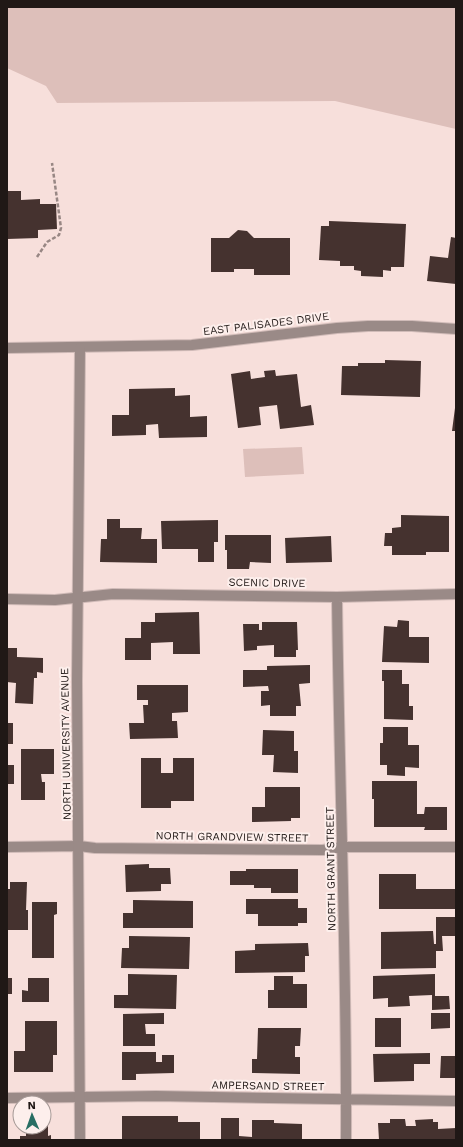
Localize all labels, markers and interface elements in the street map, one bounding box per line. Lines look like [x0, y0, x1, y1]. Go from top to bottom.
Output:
street label: EAST PALISADES DRIVE [202, 310, 330, 338]
street label: SCENIC DRIVE [228, 576, 306, 590]
street label: NORTH UNIVERSITY AVENUE [58, 668, 74, 820]
street label: NORTH GRANT STREET [323, 807, 339, 931]
street label: NORTH GRANDVIEW STREET [155, 829, 309, 845]
street label: AMPERSAND STREET [211, 1079, 325, 1093]
north arrow [12, 1095, 52, 1135]
text: N [27, 1099, 36, 1112]

